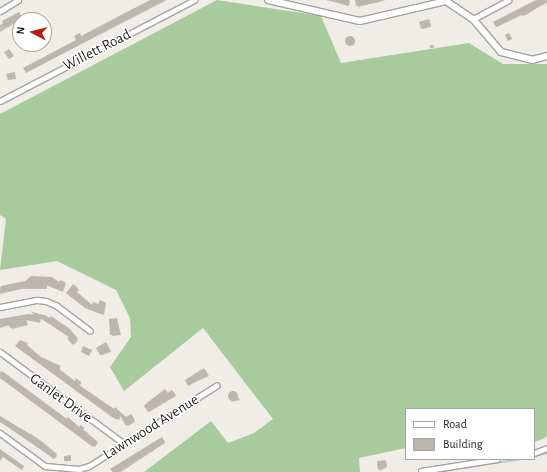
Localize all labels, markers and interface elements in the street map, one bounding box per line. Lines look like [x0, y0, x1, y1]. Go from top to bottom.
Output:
north arrow [12, 12, 52, 52]
street label: Willett Road [60, 25, 134, 75]
text: N [15, 26, 27, 35]
street label: Ganlet Drive [26, 369, 96, 427]
street label: Lawnwood Avenue [100, 390, 202, 464]
legend [405, 408, 535, 460]
text: Road [443, 418, 467, 430]
text: Building [443, 438, 483, 450]

